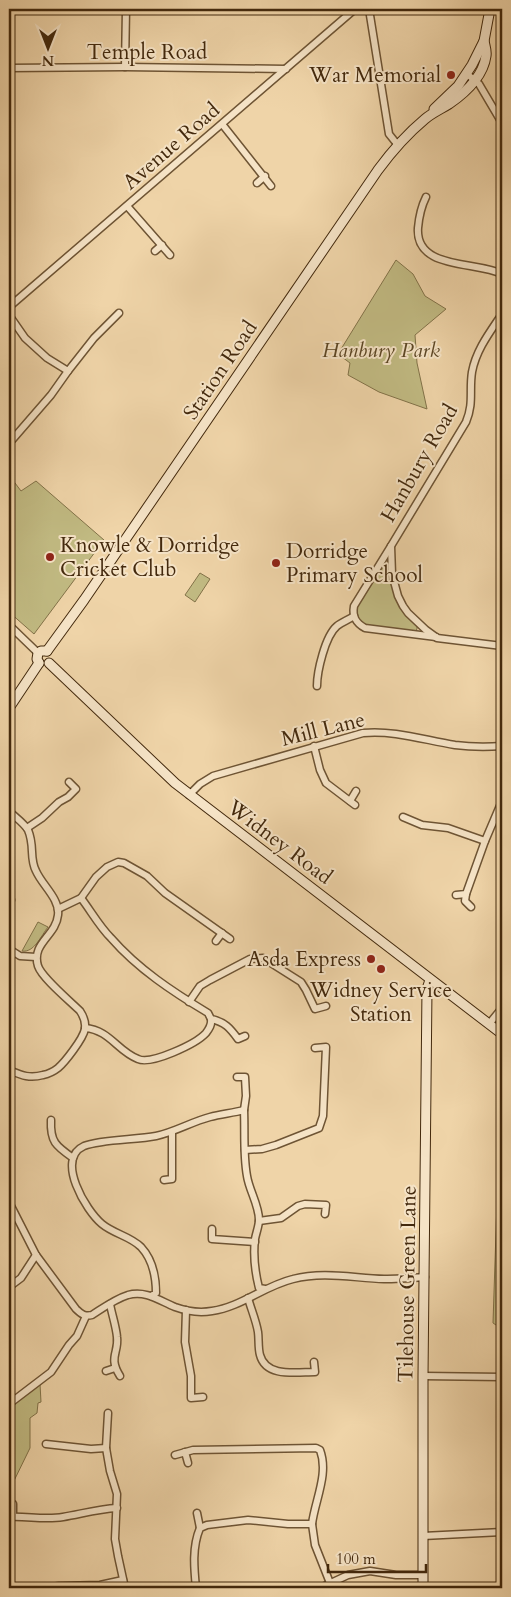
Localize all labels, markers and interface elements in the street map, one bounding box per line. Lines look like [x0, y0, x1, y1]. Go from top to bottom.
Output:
north arrow [22, 22, 72, 72]
street label: Temple Road [87, 38, 207, 67]
text: N [42, 51, 54, 70]
place label: War Memorial [308, 61, 441, 90]
marker: War Memorial [445, 69, 457, 81]
street label: Avenue Road [117, 96, 226, 197]
street label: Station Road [177, 315, 264, 426]
park label: Hanbury Park [322, 336, 441, 365]
street label: Hanbury Road [374, 399, 465, 528]
place label: Knowle & Dorridge Cricket Club [60, 531, 240, 584]
place label: Dorridge Primary School [286, 537, 423, 590]
marker: Knowle & Dorridge Cricket Club [44, 551, 56, 563]
marker: Dorridge Primary School [270, 557, 282, 569]
street label: Mill Lane [278, 705, 368, 754]
street label: Widney Road [220, 793, 338, 891]
place label: Asda Express [247, 945, 361, 974]
marker: Asda Express [365, 953, 377, 965]
marker: Widney Service Station [375, 963, 387, 975]
place label: Widney Service Station [309, 976, 452, 1029]
street label: Tilehouse Green Lane [391, 1185, 424, 1383]
scale bar [328, 1542, 426, 1574]
text: 100 m [336, 1549, 376, 1569]

